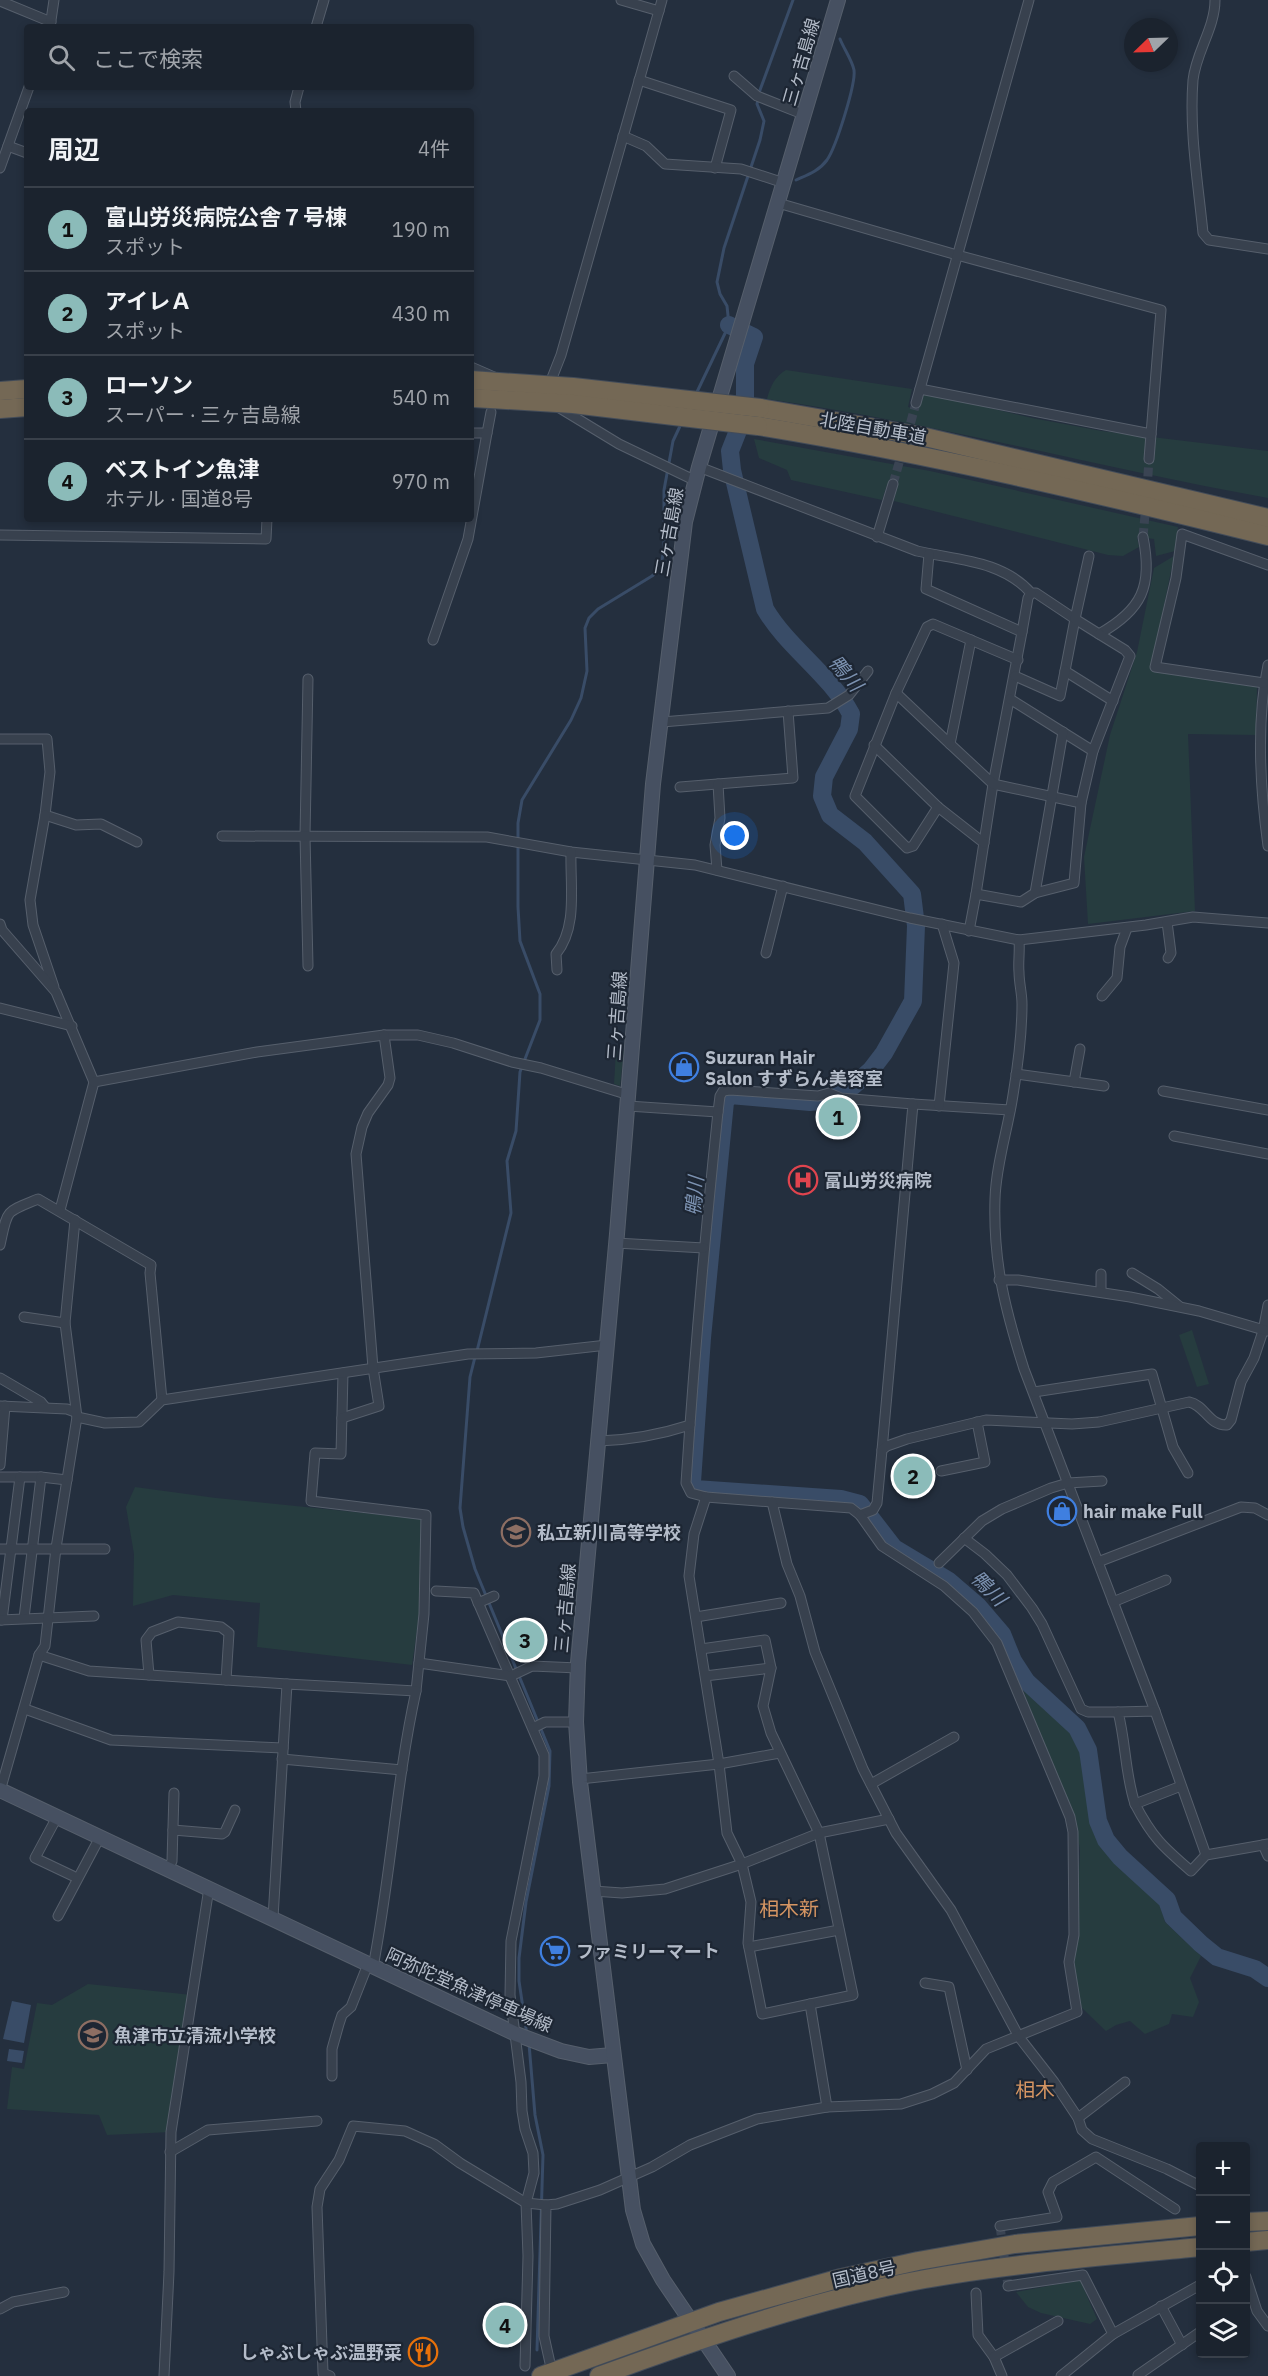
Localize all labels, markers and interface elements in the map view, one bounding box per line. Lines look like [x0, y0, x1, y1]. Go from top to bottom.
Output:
street label: 三ヶ吉島線 [778, 16, 824, 108]
north arrow [1124, 18, 1178, 72]
search box [24, 24, 474, 90]
icon: search [45, 41, 78, 74]
text: ここで検索 [93, 44, 203, 73]
text: 周辺 [48, 132, 100, 166]
text: 4件 [418, 135, 450, 162]
text: 富山労災病院公舎７号棟 [105, 202, 347, 231]
text: 1 [62, 216, 74, 243]
text: 190 m [392, 216, 450, 243]
text: スポット [105, 233, 185, 260]
text: アイレＡ [105, 286, 192, 315]
text: 2 [62, 300, 74, 327]
text: 430 m [392, 300, 450, 327]
text: スポット [105, 317, 185, 344]
text: ローソン [105, 370, 193, 399]
text: 3 [62, 384, 74, 411]
text: 540 m [392, 384, 450, 411]
text: スーパー · 三ヶ吉島線 [105, 401, 301, 428]
street label: 北陸自動車道 [818, 407, 928, 449]
text: ベストイン魚津 [105, 454, 259, 483]
text: 4 [62, 468, 74, 495]
text: 970 m [392, 468, 450, 495]
text: ホテル · 国道8号 [105, 485, 253, 512]
street label: 三ヶ吉島線 [650, 486, 688, 578]
water label: 鴨川 [823, 649, 870, 699]
your location [720, 821, 749, 850]
street label: 三ヶ吉島線 [602, 970, 632, 1062]
place label: Suzuran Hair Salon すずらん美容室 [705, 1046, 883, 1090]
shop icon: Suzuran Hair Salon すずらん美容室 [668, 1051, 700, 1083]
pin: 1 [818, 1094, 858, 1140]
hospital icon: 富山労災病院 [787, 1164, 819, 1196]
place label: 富山労災病院 [824, 1169, 932, 1192]
water label: 鴨川 [679, 1173, 709, 1217]
pin: 2 [894, 1454, 932, 1498]
shop icon: hair make Full [1046, 1495, 1078, 1527]
place label: hair make Full [1083, 1500, 1203, 1523]
school or university icon: 私立新川高等学校 [500, 1516, 532, 1548]
place label: 私立新川高等学校 [537, 1521, 681, 1544]
street label: 三ヶ吉島線 [550, 1562, 580, 1654]
water label: 鴨川 [965, 1564, 1014, 1613]
pin: 3 [506, 1618, 544, 1662]
district label: 相木新 [759, 1895, 819, 1922]
supermarket icon: ファミリーマート [539, 1935, 571, 1967]
place label: ファミリーマート [576, 1940, 720, 1963]
street label: 阿弥陀堂魚津停車場線 [382, 1943, 556, 2037]
school or university icon: 魚津市立清流小学校 [77, 2019, 109, 2051]
place label: 魚津市立清流小学校 [114, 2024, 276, 2047]
district label: 相木 [1015, 2076, 1055, 2103]
map controls [1196, 2142, 1250, 2358]
button: + [1196, 2142, 1250, 2196]
button: − [1196, 2196, 1250, 2250]
button: locate [1196, 2250, 1250, 2304]
street label: 国道8号 [830, 2256, 898, 2292]
pin: 4 [486, 2302, 524, 2348]
button: layers [1196, 2304, 1250, 2358]
restaurant icon: しゃぶしゃぶ温野菜 [407, 2336, 439, 2368]
place label: しゃぶしゃぶ温野菜 [240, 2341, 402, 2364]

